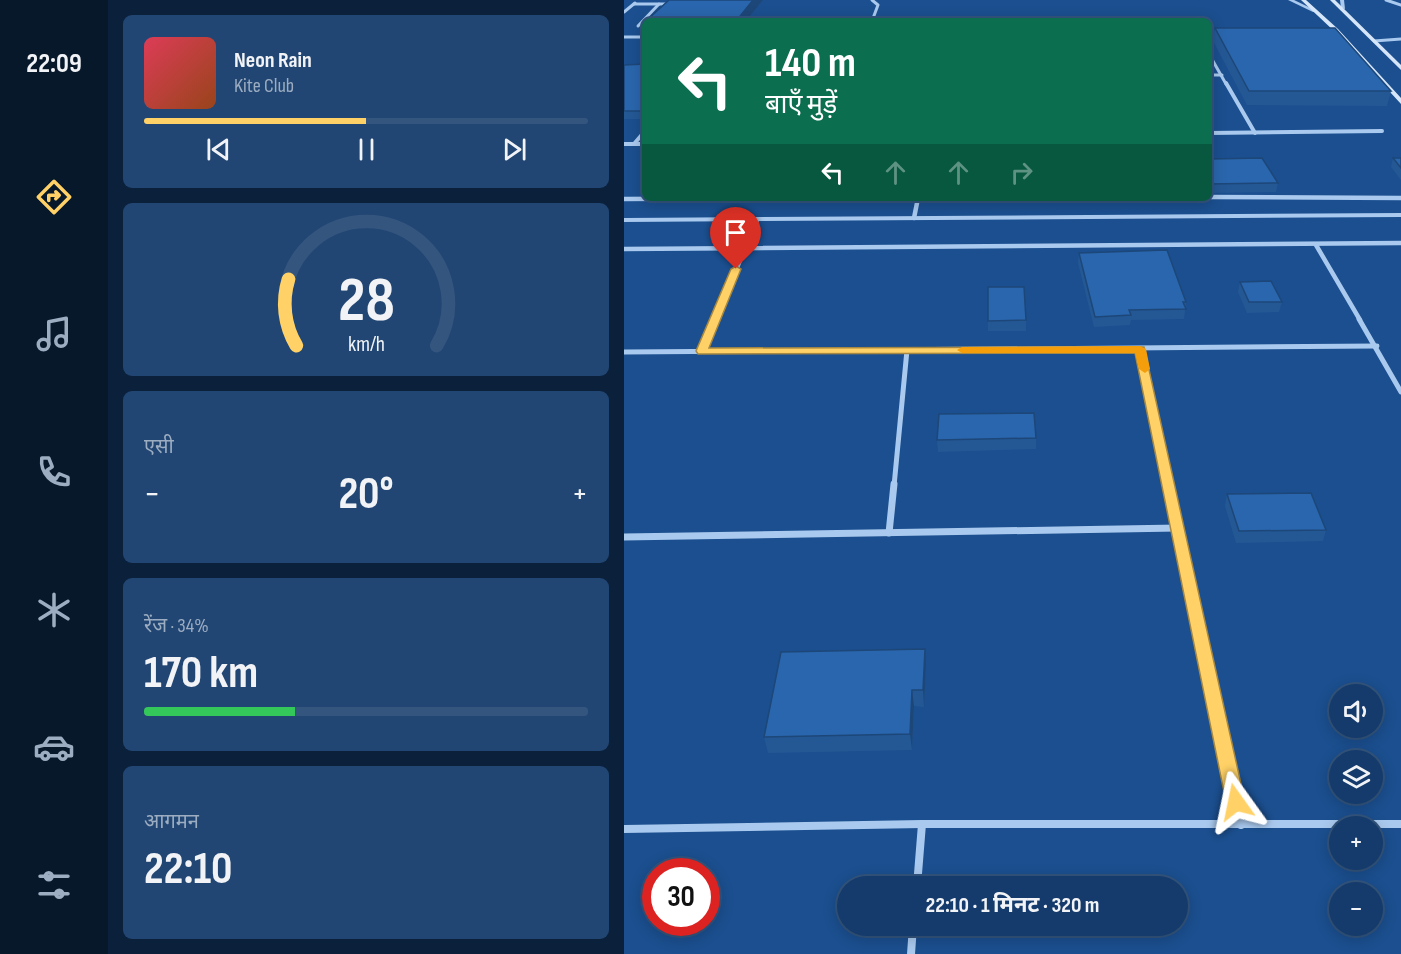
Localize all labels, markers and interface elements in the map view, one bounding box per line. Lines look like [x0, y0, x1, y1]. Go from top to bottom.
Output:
text: 140 m [765, 38, 856, 89]
icon: left [666, 42, 744, 120]
text: Neon Rain [234, 47, 312, 74]
text: 22:09 [26, 48, 82, 80]
text: Kite Club [234, 74, 294, 98]
text: बाएँ मुड़ें [765, 89, 837, 121]
icon: previous [202, 133, 235, 166]
icon: pause [350, 133, 383, 166]
icon: next [498, 133, 531, 166]
icon: left [816, 156, 849, 189]
icon: ahead [879, 156, 912, 189]
icon: ahead [942, 156, 975, 189]
icon: right [1005, 156, 1038, 189]
icon: directions [33, 176, 75, 218]
pin [710, 207, 761, 269]
icon: arrive [719, 216, 752, 249]
text: 28 [338, 264, 394, 339]
icon: music [33, 313, 75, 355]
text: km/h [347, 333, 385, 358]
text: एसी [144, 435, 174, 459]
icon: phone [33, 451, 75, 493]
text: 20° [338, 467, 394, 522]
text: − [144, 474, 160, 514]
text: + [572, 474, 588, 514]
icon: climate [33, 589, 75, 631]
text: रेंज · 34% [144, 614, 209, 638]
text: 170 km [144, 646, 258, 701]
map controls [1329, 684, 1383, 936]
button: sound [1329, 684, 1383, 738]
icon: car [33, 726, 75, 768]
button: layers [1329, 750, 1383, 804]
position arrow [1204, 770, 1268, 834]
text: आगमन [144, 810, 199, 834]
button: + [1329, 816, 1383, 870]
text: 22:10 [144, 842, 233, 897]
speed limit sign: 30 [642, 858, 720, 936]
icon: filters [33, 864, 75, 906]
button: − [1329, 882, 1383, 936]
text: 22:10 · 1 मिनट · 320 m [926, 892, 1099, 919]

